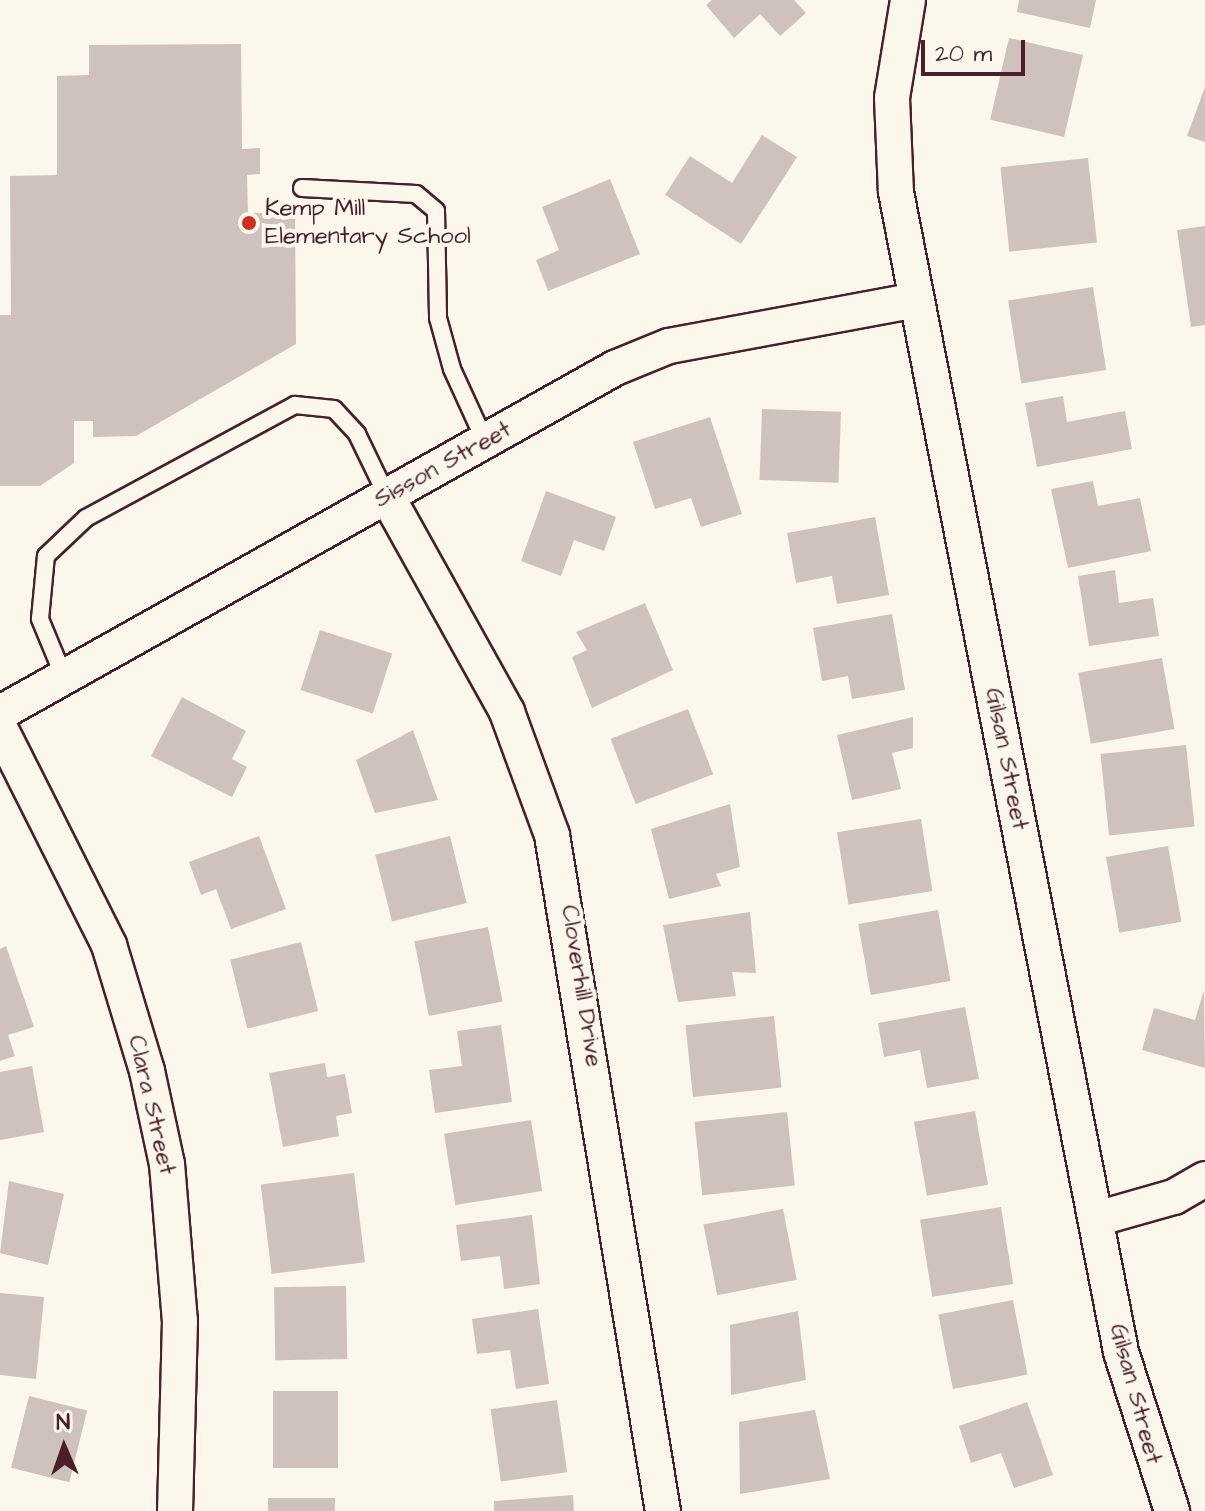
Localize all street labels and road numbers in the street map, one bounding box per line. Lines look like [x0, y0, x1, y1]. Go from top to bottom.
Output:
street label: Sisson Street [369, 415, 517, 515]
street label: Gilsan Street [978, 686, 1034, 832]
street label: Cloverhill Drive [554, 903, 608, 1069]
street label: Clara Street [121, 1033, 181, 1177]
street label: Gilsan Street [1102, 1321, 1168, 1467]

